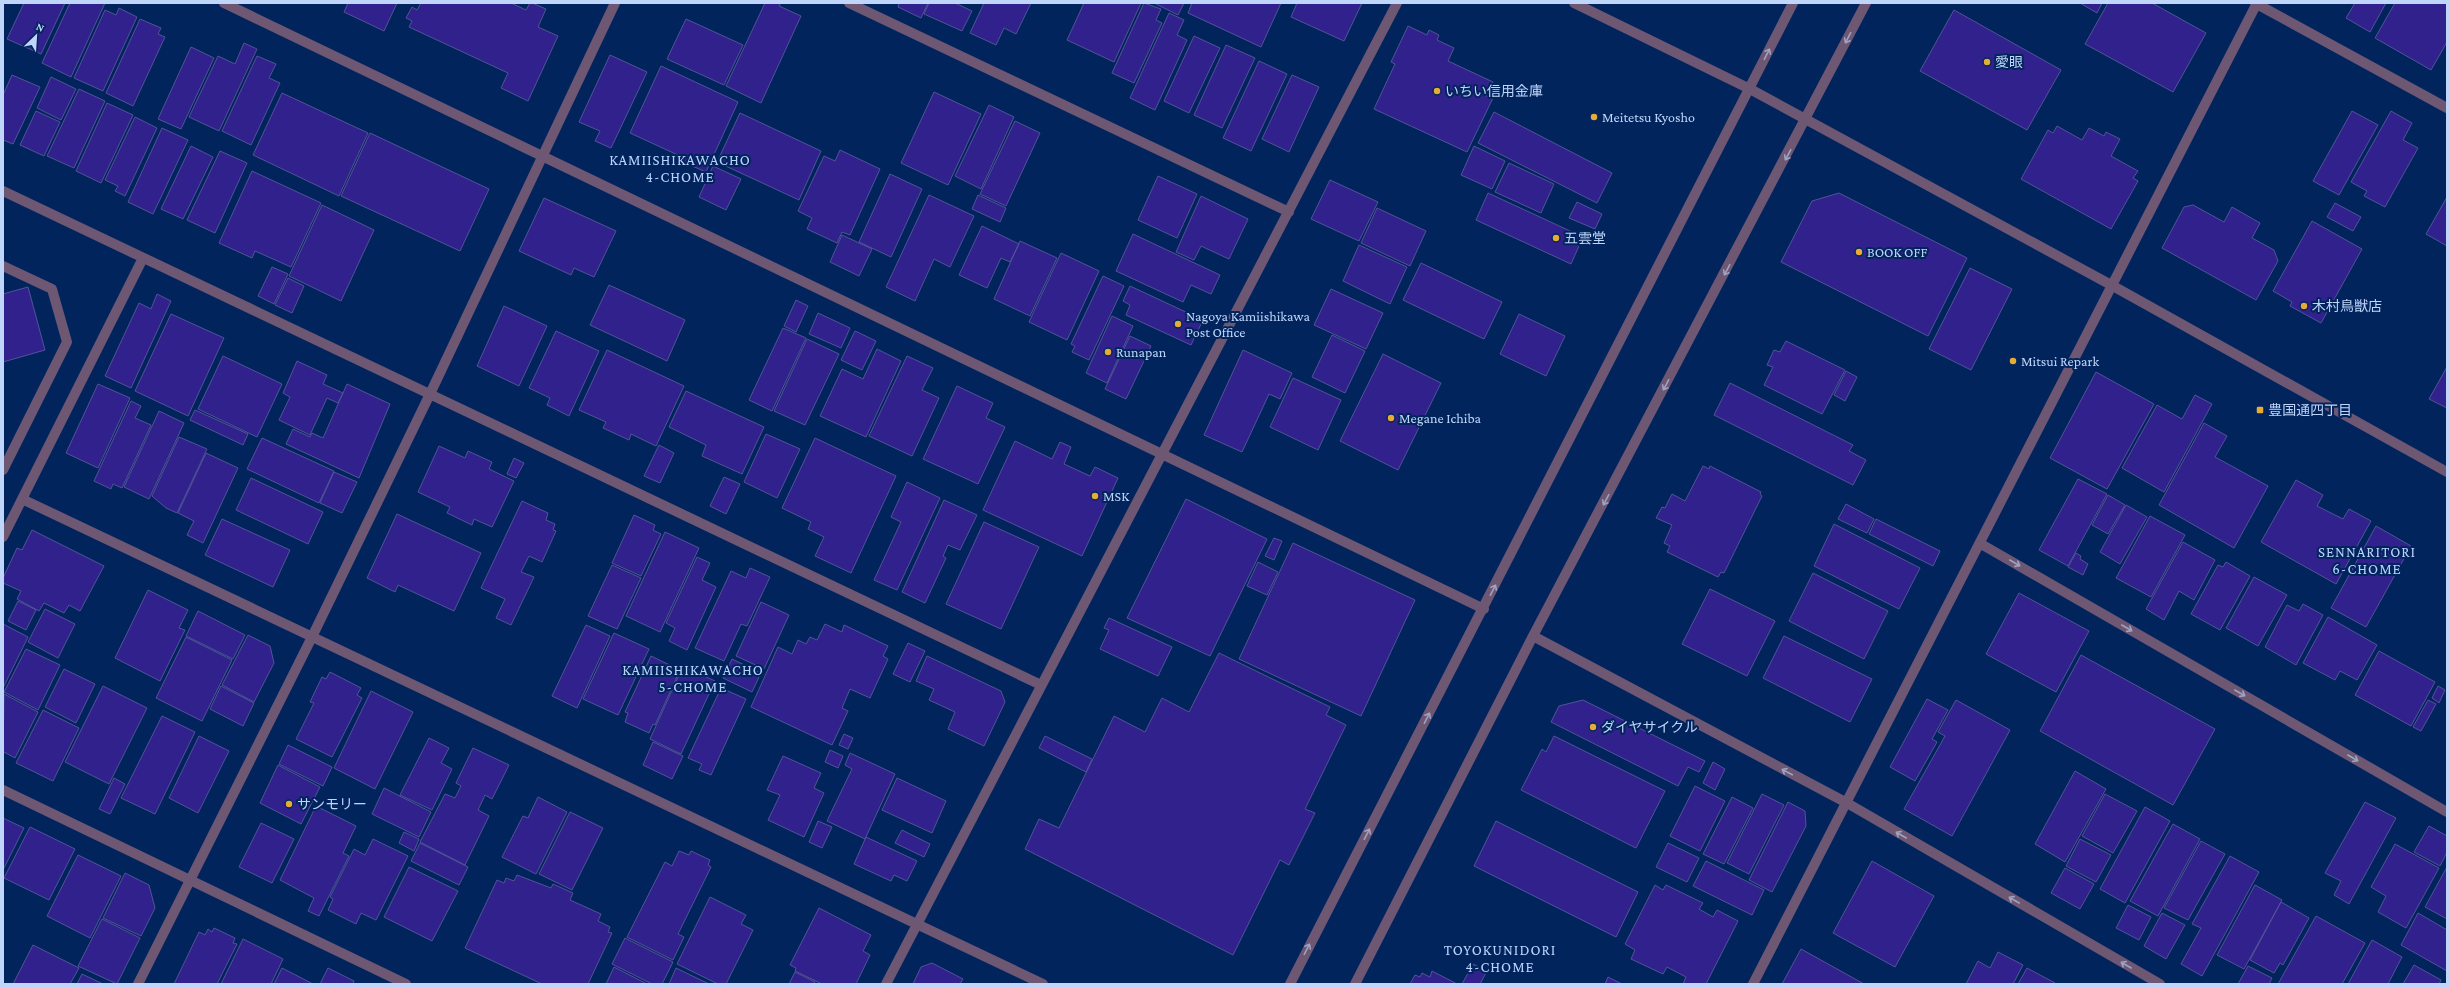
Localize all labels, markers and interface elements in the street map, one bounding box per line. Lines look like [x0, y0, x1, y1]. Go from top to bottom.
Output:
north arrow [16, 16, 56, 56]
text: N [34, 20, 47, 34]
one-way arrow [1844, 31, 1852, 43]
one-way arrow [1764, 49, 1771, 61]
place label: 愛眼 [1995, 54, 2023, 70]
marker: 愛眼 [1982, 57, 1992, 67]
place label: いちい信用金庫 [1445, 83, 1543, 99]
marker: いちい信用金庫 [1432, 86, 1442, 96]
place label: Meitetsu Kyosho [1602, 109, 1695, 125]
marker: Meitetsu Kyosho [1589, 112, 1599, 122]
one-way arrow [1783, 149, 1791, 161]
district label: KAMIISHIKAWACHO 4-CHOME [609, 152, 751, 185]
place label: 五雲堂 [1564, 230, 1606, 246]
marker: 五雲堂 [1551, 233, 1561, 243]
place label: BOOK OFF [1867, 244, 1927, 260]
marker: BOOK OFF [1854, 247, 1864, 257]
one-way arrow [1723, 264, 1730, 276]
place label: 木村鳥獣店 [2312, 298, 2382, 314]
marker: 木村鳥獣店 [2299, 301, 2309, 311]
place label: Nagoya Kamiishikawa Post Office [1186, 308, 1311, 340]
marker: Nagoya Kamiishikawa Post Office [1173, 319, 1183, 329]
place label: Runapan [1116, 344, 1167, 360]
marker: Runapan [1103, 347, 1113, 357]
place label: Mitsui Repark [2021, 353, 2099, 369]
marker: Mitsui Repark [2008, 356, 2018, 366]
one-way arrow [1662, 379, 1669, 391]
place label: 豊国通四丁目 [2268, 402, 2352, 418]
marker: 豊国通四丁目 [2255, 405, 2265, 415]
place label: Megane Ichiba [1399, 410, 1482, 426]
marker: Megane Ichiba [1386, 413, 1396, 423]
place label: MSK [1103, 488, 1130, 504]
marker: MSK [1090, 491, 1100, 501]
one-way arrow [1601, 494, 1609, 506]
district label: SENNARITORI 6-CHOME [2318, 544, 2416, 577]
one-way arrow [2008, 560, 2020, 568]
one-way arrow [1490, 585, 1497, 597]
one-way arrow [2121, 625, 2133, 633]
district label: KAMIISHIKAWACHO 5-CHOME [622, 662, 764, 695]
one-way arrow [2234, 690, 2246, 697]
one-way arrow [1424, 713, 1431, 725]
place label: ダイヤサイクル [1601, 719, 1698, 735]
marker: ダイヤサイクル [1588, 722, 1598, 732]
one-way arrow [2347, 754, 2359, 762]
one-way arrow [1782, 767, 1794, 775]
place label: サンモリー [297, 796, 367, 812]
marker: サンモリー [284, 799, 294, 809]
one-way arrow [1364, 828, 1371, 840]
one-way arrow [1895, 830, 1907, 838]
one-way arrow [2008, 895, 2020, 903]
district label: TOYOKUNIDORI 4-CHOME [1444, 942, 1556, 975]
one-way arrow [1304, 944, 1312, 956]
one-way arrow [2120, 960, 2132, 968]

